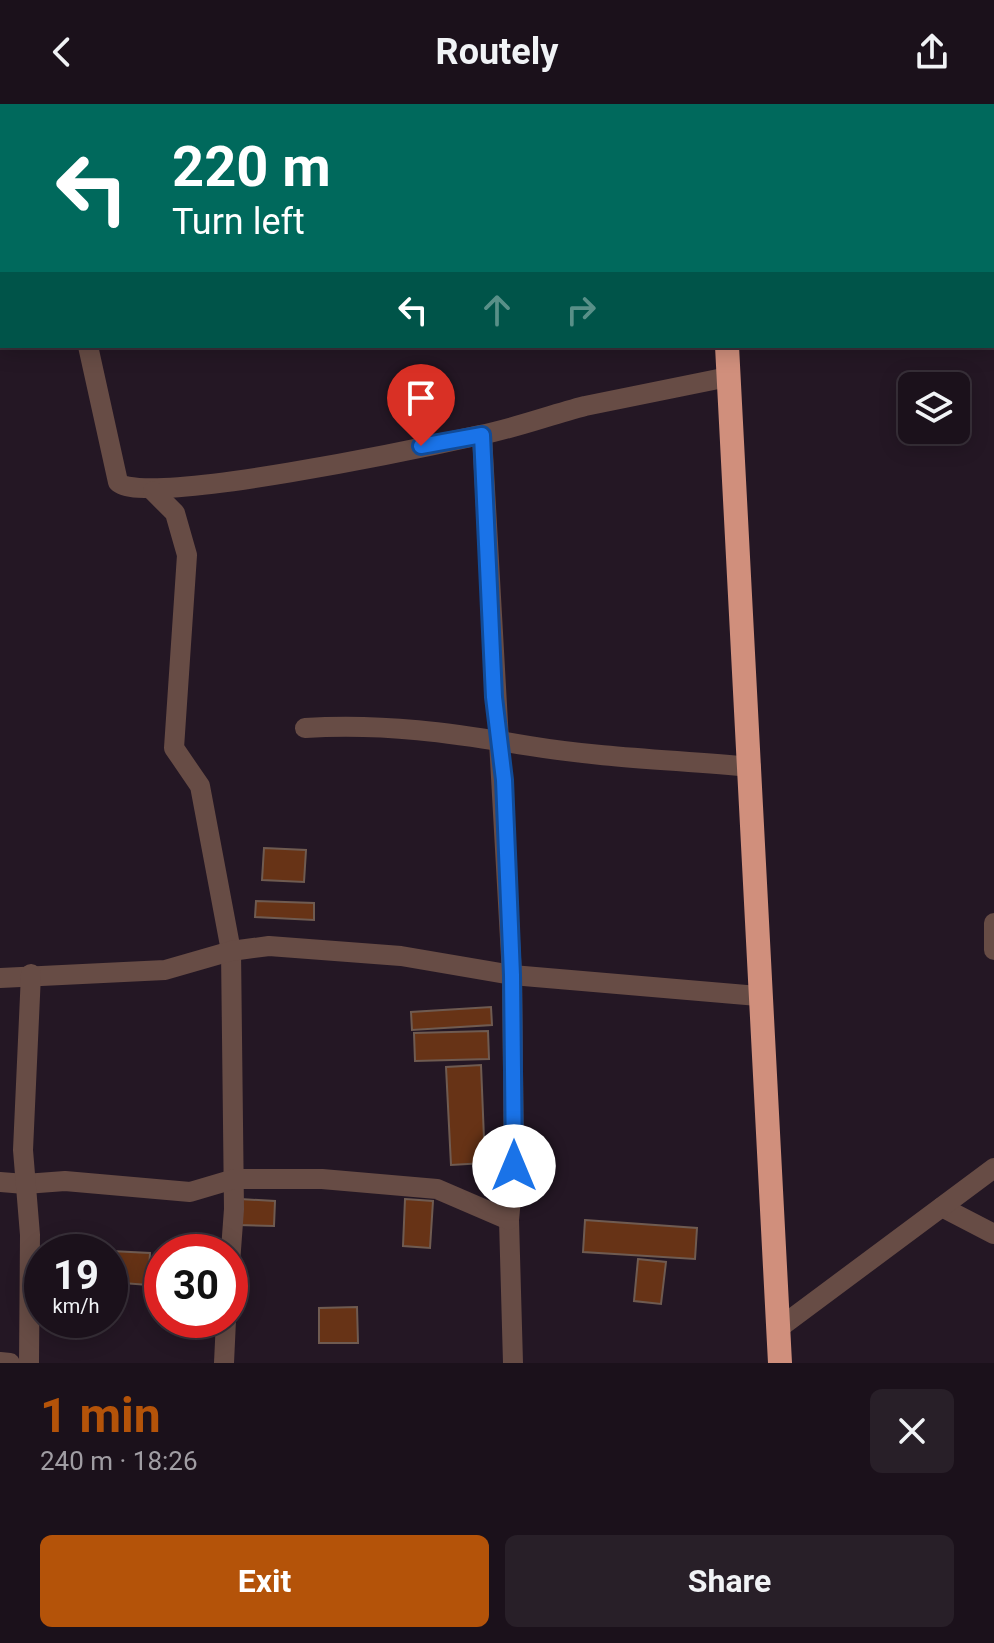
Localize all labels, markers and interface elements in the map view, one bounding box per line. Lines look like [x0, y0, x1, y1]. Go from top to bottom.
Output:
icon: back [40, 30, 84, 74]
icon: share [910, 30, 954, 74]
text: Routely [436, 31, 558, 73]
text: 220 m [172, 134, 331, 200]
icon: left [40, 136, 144, 240]
text: Turn left [172, 201, 305, 243]
icon: left [391, 288, 435, 332]
icon: ahead [475, 288, 519, 332]
icon: right [559, 288, 603, 332]
pin [387, 364, 455, 446]
map controls [898, 372, 970, 444]
button: layers [898, 372, 970, 444]
icon: arrive [399, 376, 443, 420]
position arrow [472, 1124, 556, 1208]
speed limit sign: 30 [144, 1234, 248, 1338]
text: 19 [53, 1252, 99, 1299]
text: km/h [53, 1294, 99, 1318]
text: 1 min [40, 1387, 161, 1444]
button: close [870, 1389, 954, 1473]
text: 240 m · 18:26 [40, 1446, 198, 1476]
button: Exit [40, 1535, 489, 1627]
button: Share [505, 1535, 954, 1627]

